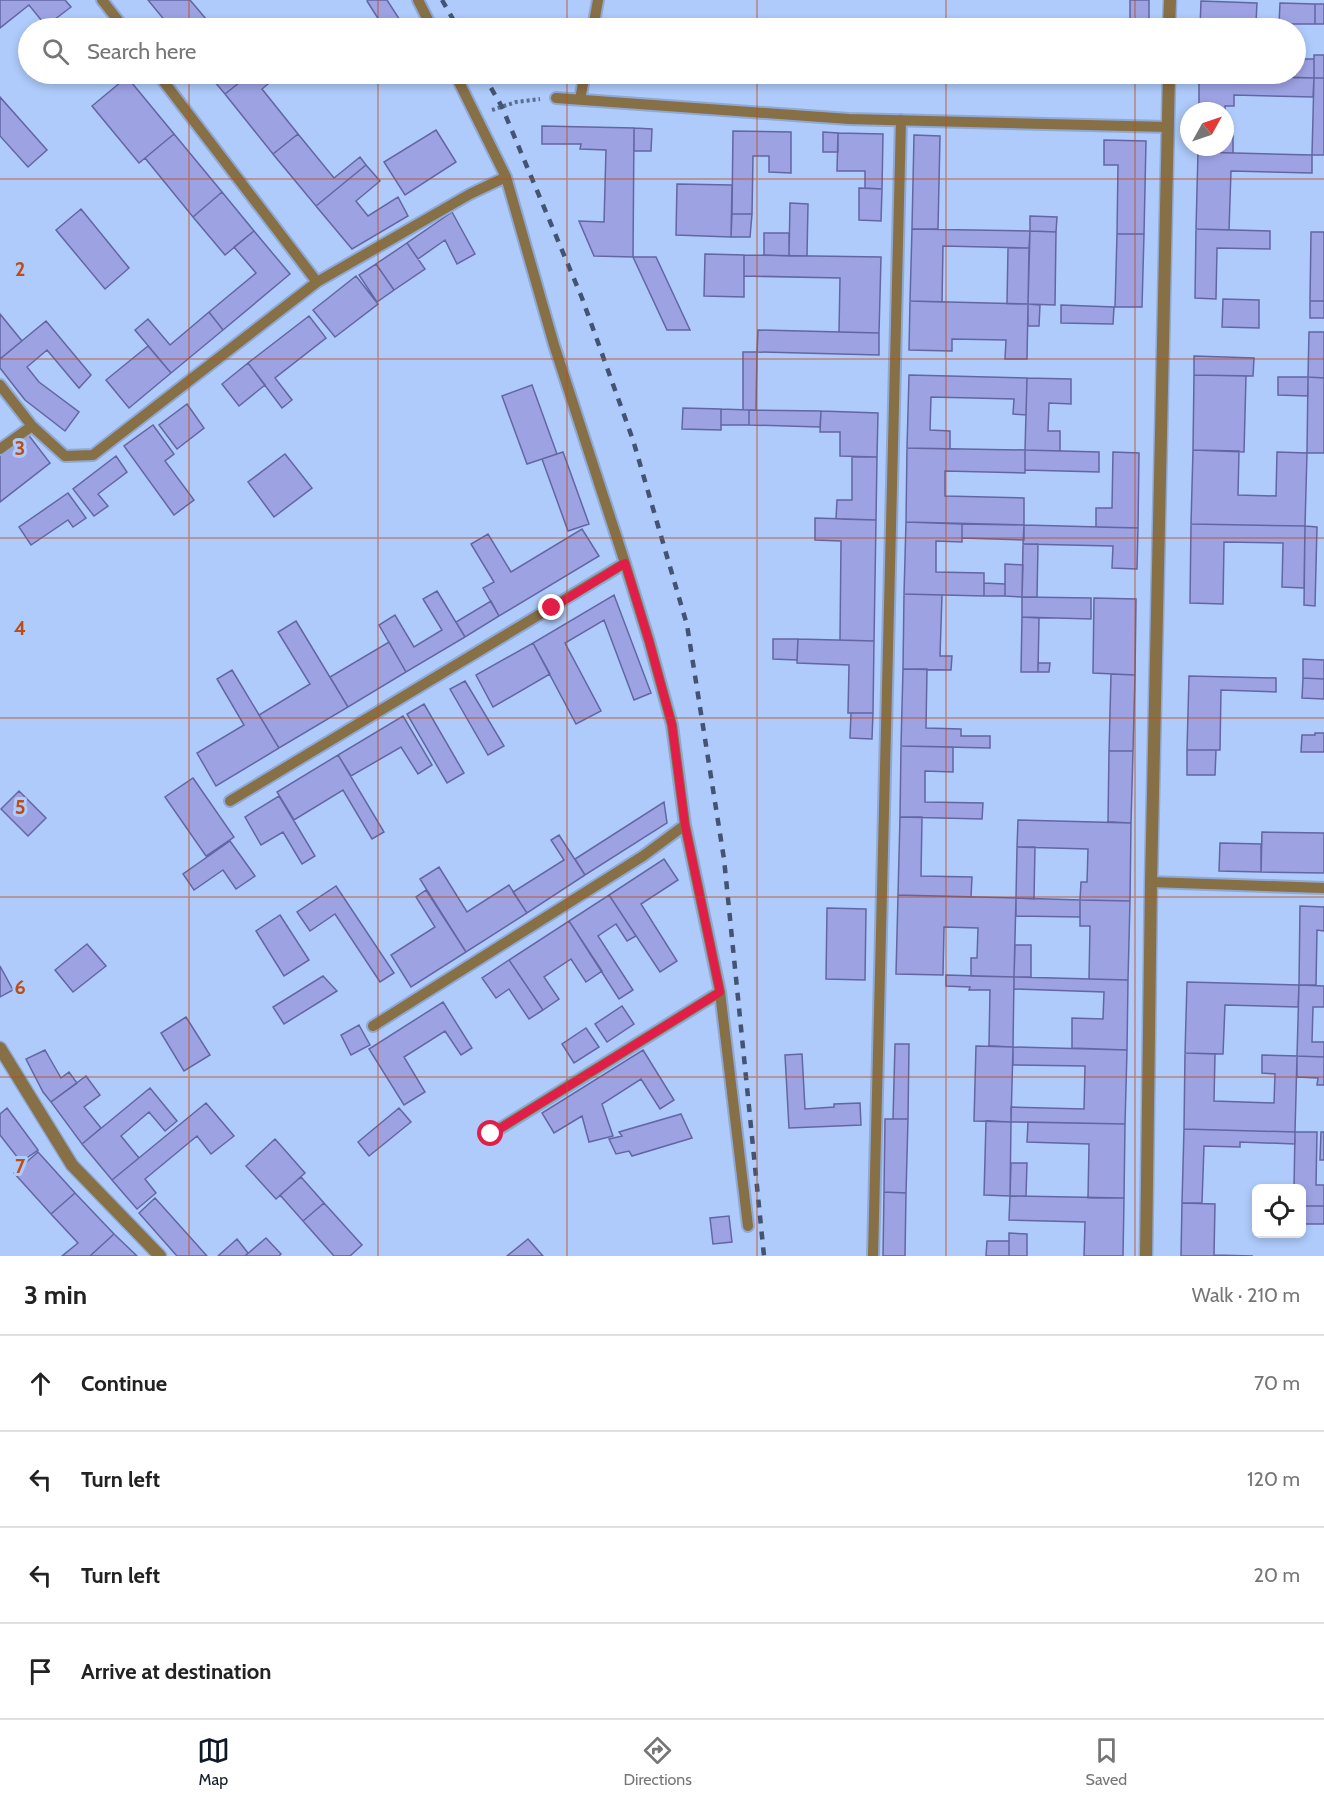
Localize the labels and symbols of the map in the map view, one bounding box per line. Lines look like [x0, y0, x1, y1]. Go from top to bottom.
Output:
north arrow [1180, 102, 1234, 156]
text: 2 [15, 257, 25, 281]
text: 3 [15, 436, 25, 460]
route end [538, 594, 564, 620]
text: 4 [14, 616, 26, 640]
text: 5 [15, 795, 25, 819]
text: 6 [14, 975, 26, 999]
route start [477, 1120, 503, 1146]
text: 7 [15, 1154, 26, 1178]

